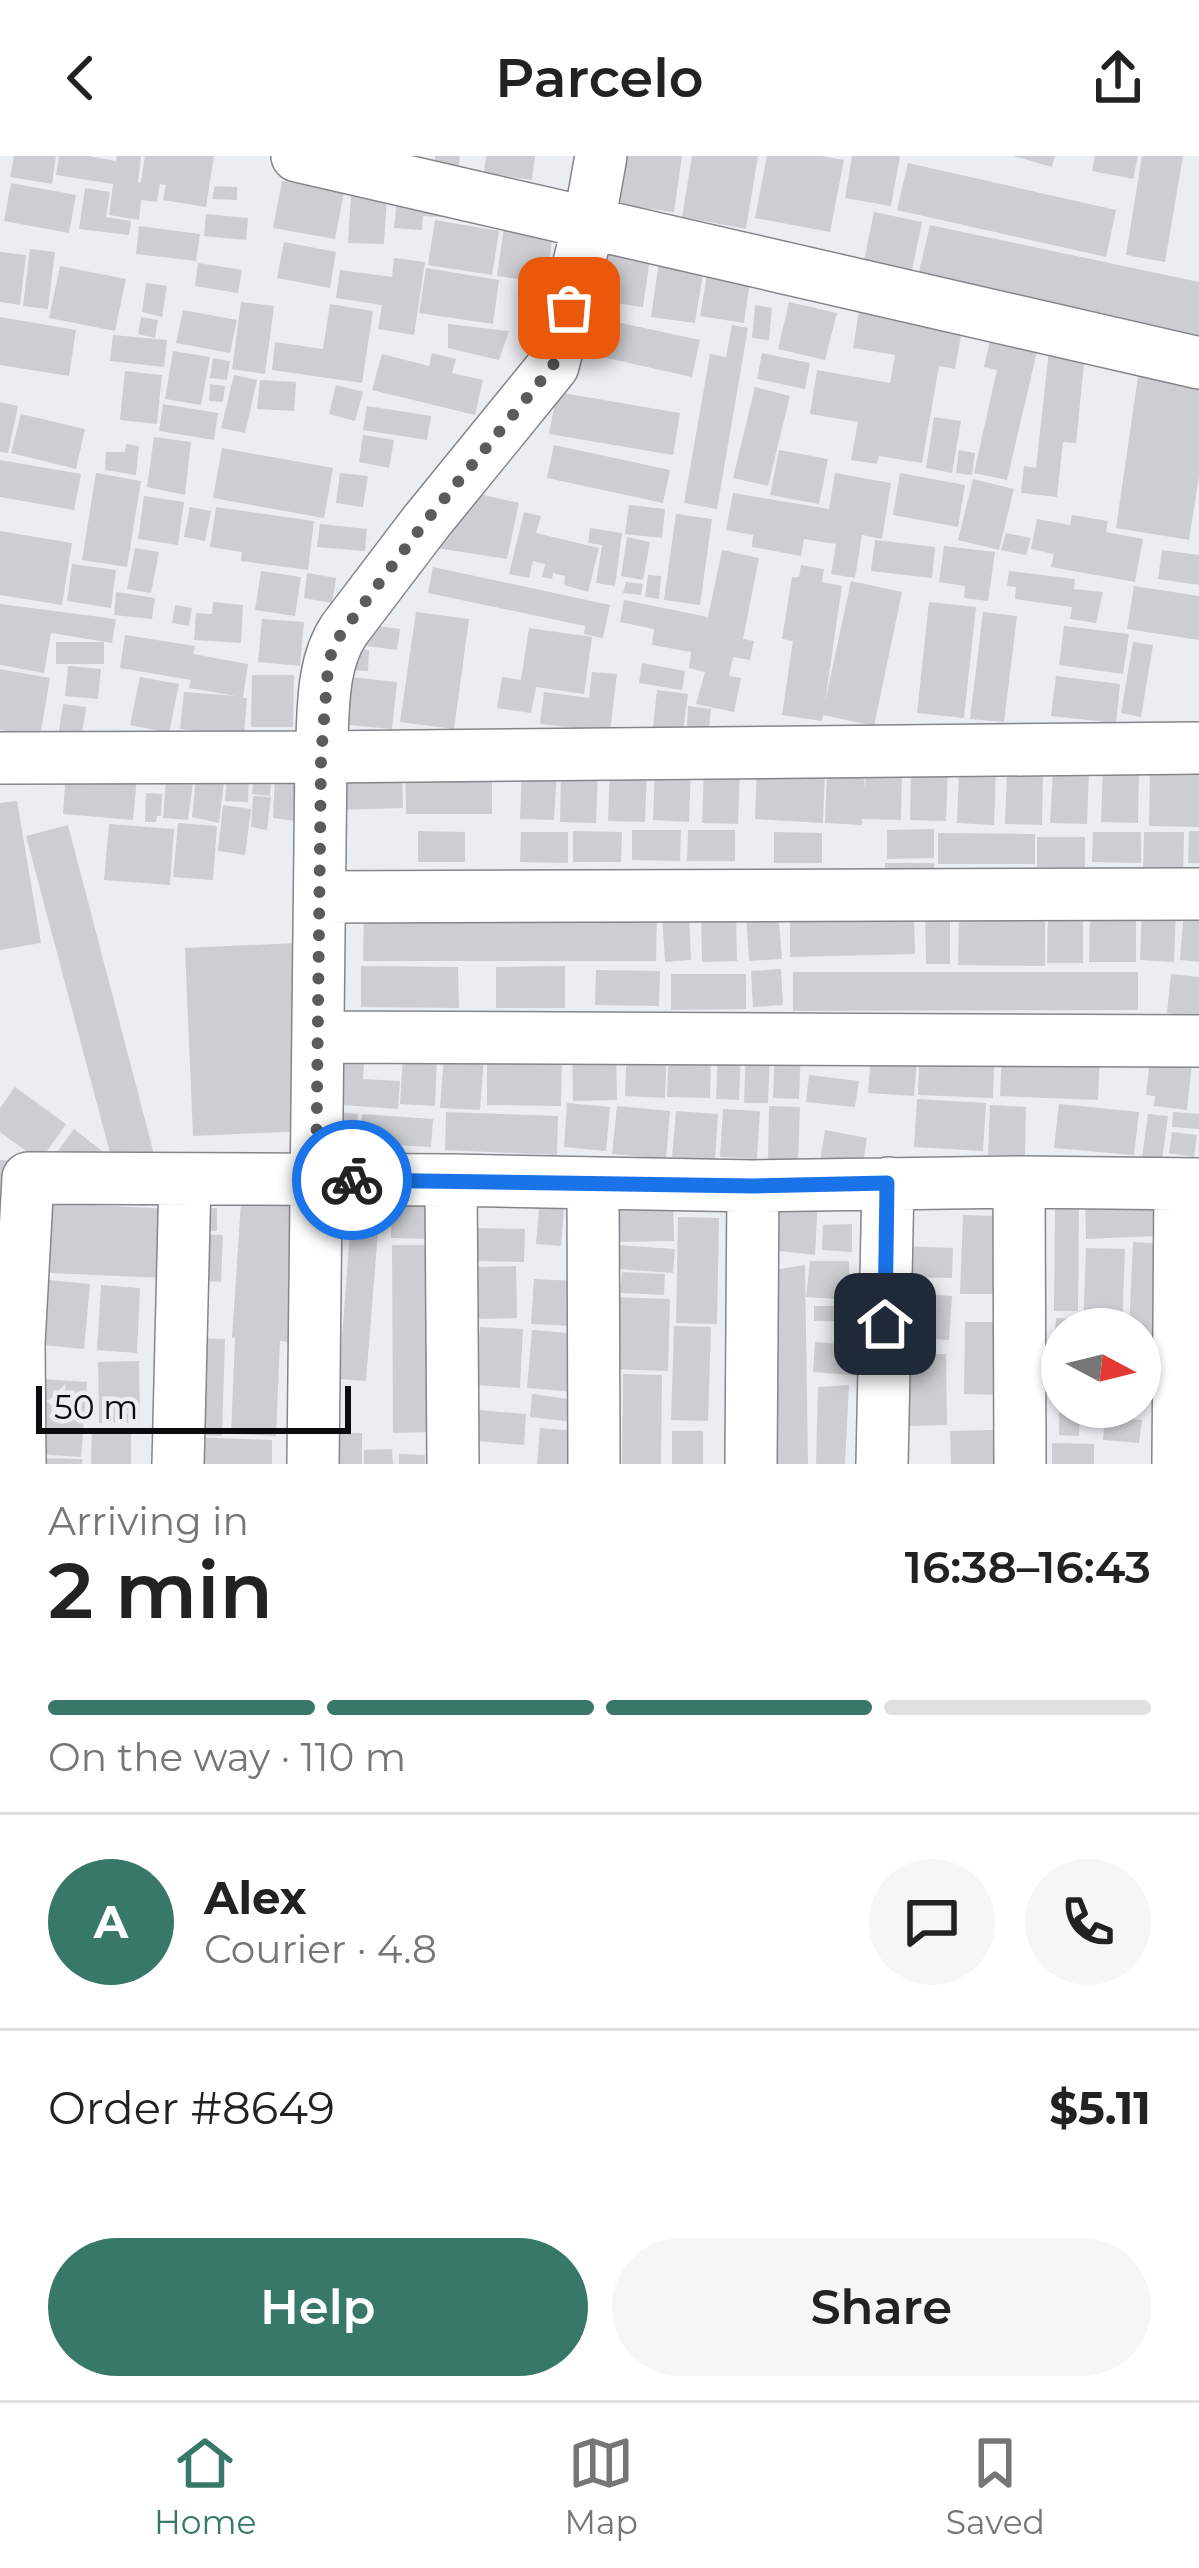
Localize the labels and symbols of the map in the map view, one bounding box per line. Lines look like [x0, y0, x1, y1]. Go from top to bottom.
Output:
pin [518, 257, 620, 359]
courier [292, 1120, 412, 1240]
pin [834, 1273, 936, 1375]
north arrow [1041, 1308, 1161, 1428]
scale bar [36, 1380, 351, 1433]

